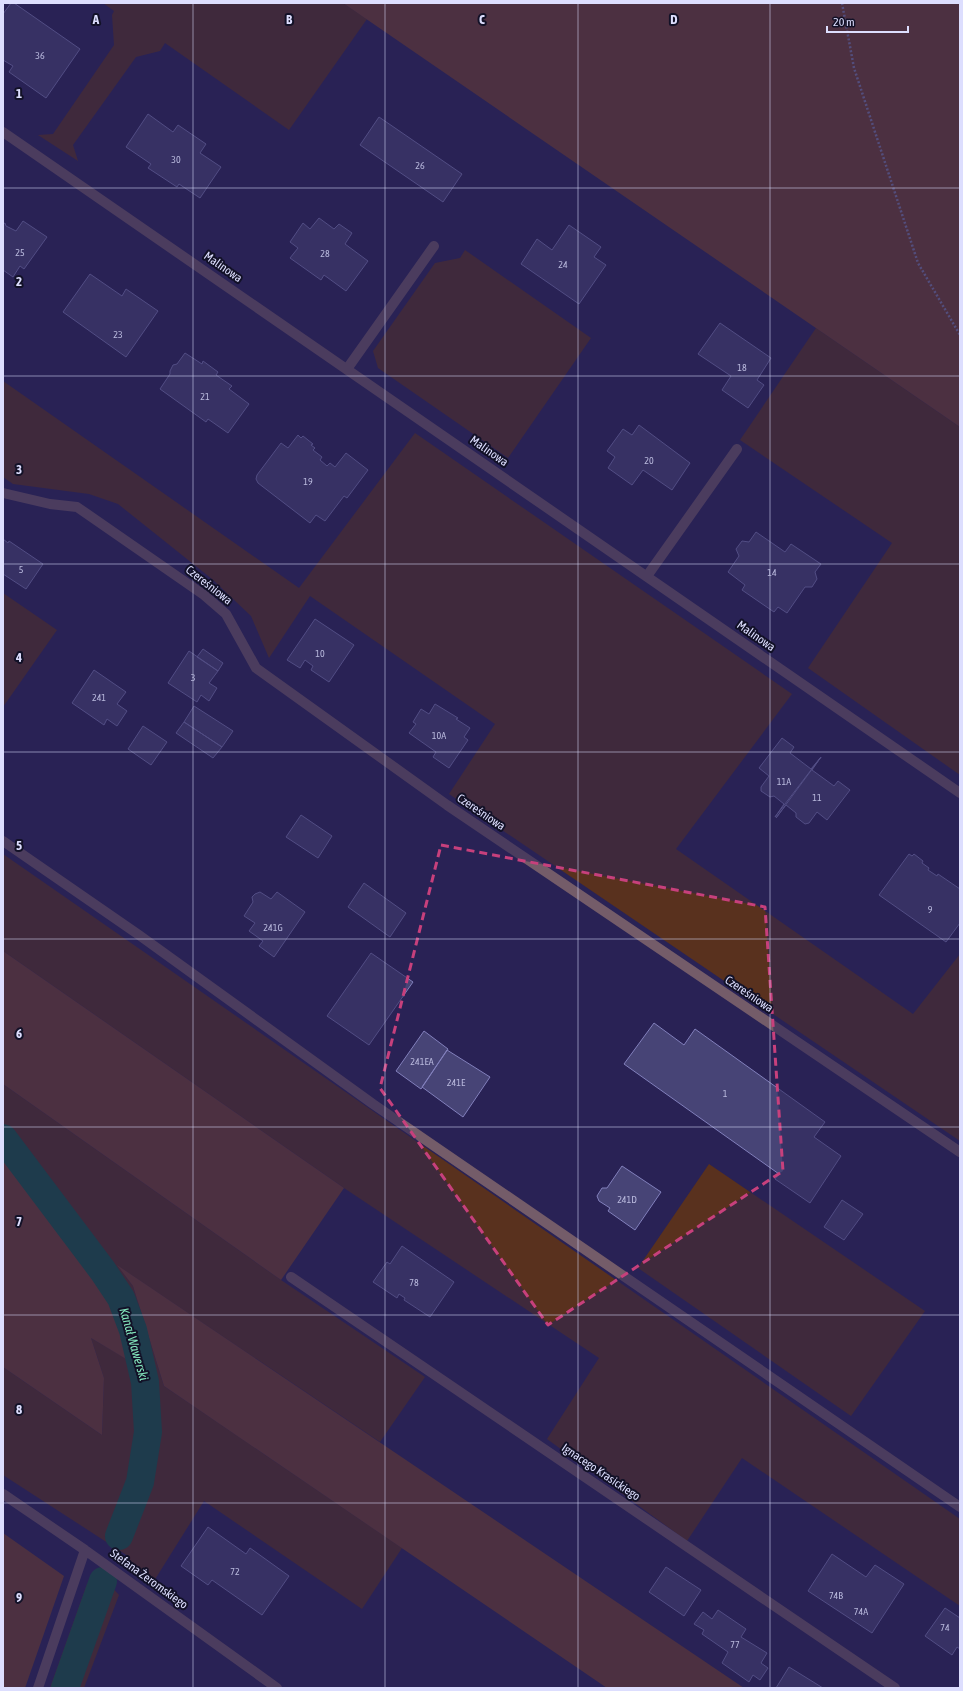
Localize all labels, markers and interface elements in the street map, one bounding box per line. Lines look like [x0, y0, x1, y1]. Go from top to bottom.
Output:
scale bar [827, 8, 908, 34]
text: A [92, 12, 100, 27]
text: B [286, 12, 293, 27]
text: C [479, 12, 485, 27]
text: D [670, 12, 678, 27]
text: 20 m [833, 15, 855, 29]
house number: 36 [35, 50, 45, 61]
text: 1 [16, 86, 22, 101]
house number: 30 [171, 154, 181, 165]
house number: 26 [415, 160, 425, 171]
house number: 25 [15, 247, 25, 258]
house number: 28 [320, 248, 330, 259]
street label: Malinowa [201, 249, 245, 285]
house number: 24 [558, 259, 568, 270]
text: 2 [16, 274, 22, 289]
house number: 23 [113, 329, 123, 340]
house number: 18 [737, 362, 747, 373]
house number: 21 [200, 391, 210, 402]
street label: Malinowa [467, 433, 511, 469]
house number: 20 [644, 455, 654, 466]
text: 3 [16, 462, 22, 477]
house number: 19 [303, 476, 313, 487]
street label: Czereśniowa [183, 563, 235, 607]
house number: 5 [19, 564, 24, 575]
house number: 14 [767, 567, 777, 578]
street label: Malinowa [734, 618, 778, 654]
house number: 10 [315, 648, 325, 659]
text: 4 [15, 650, 22, 665]
house number: 3 [191, 672, 196, 683]
house number: 241 [92, 692, 106, 703]
house number: 10A [432, 730, 446, 741]
house number: 11A [777, 776, 791, 787]
street label: Czereśniowa [454, 791, 508, 833]
house number: 11 [812, 792, 822, 803]
text: 5 [16, 838, 22, 853]
house number: 9 [928, 904, 933, 915]
house number: 241G [263, 922, 283, 933]
street label: Czereśniowa [722, 973, 776, 1015]
text: 6 [16, 1026, 22, 1041]
house number: 241EA [410, 1056, 434, 1067]
house number: 241E [447, 1077, 466, 1088]
house number: 1 [723, 1088, 728, 1099]
house number: 241D [617, 1194, 637, 1205]
text: 7 [16, 1214, 22, 1229]
house number: 78 [409, 1277, 419, 1288]
water label: Kanał Wawerski [116, 1306, 152, 1382]
text: 8 [16, 1402, 22, 1417]
street label: Ignacego Krasickiego [559, 1441, 643, 1504]
street label: Stefana Żeromskiego [108, 1546, 191, 1612]
house number: 72 [230, 1566, 240, 1577]
text: 9 [16, 1590, 22, 1605]
house number: 74B [829, 1590, 843, 1601]
house number: 74A [854, 1606, 868, 1617]
house number: 74 [940, 1622, 950, 1633]
house number: 77 [730, 1639, 740, 1650]

